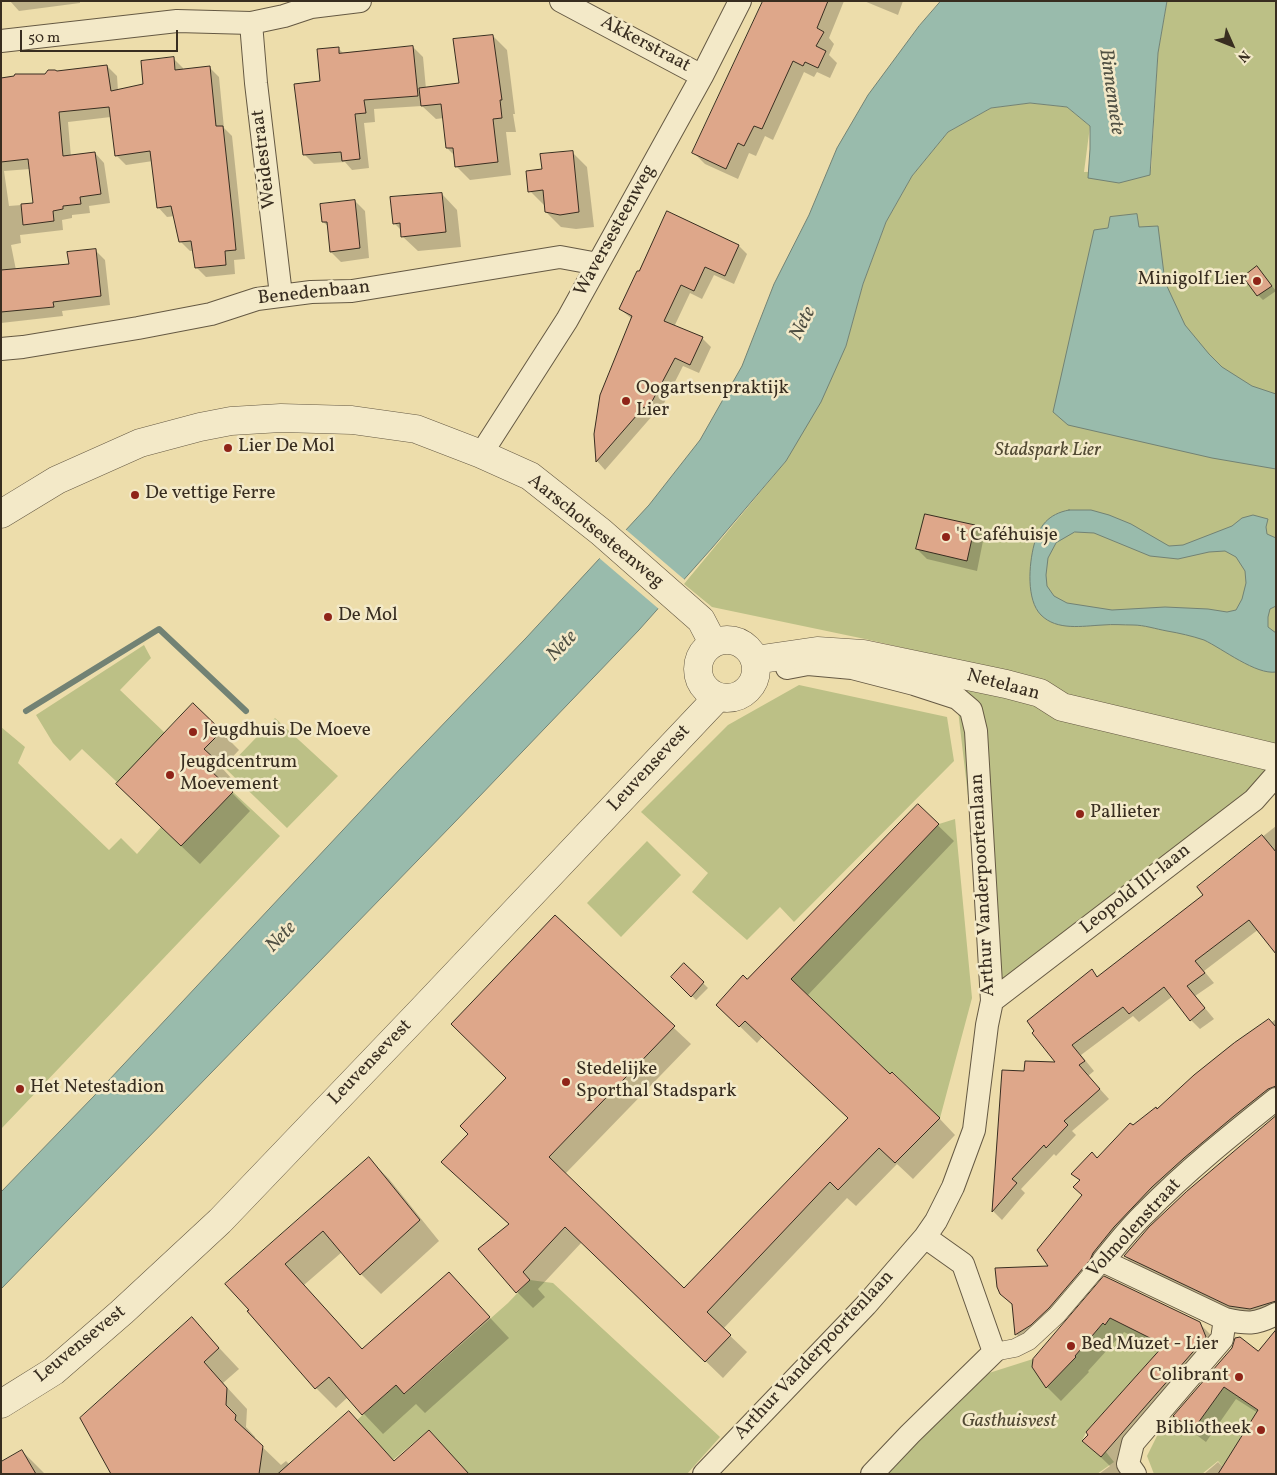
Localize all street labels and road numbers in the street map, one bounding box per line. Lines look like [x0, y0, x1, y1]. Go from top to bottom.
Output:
street label: Akkerstraat [596, 12, 694, 78]
street label: Weidestraat [248, 108, 282, 210]
street label: Waversesteenweg [570, 161, 662, 301]
street label: Benedenbaan [257, 277, 371, 311]
street label: Aarschotsesteenweg [522, 470, 668, 594]
street label: Netelaan [964, 665, 1042, 707]
street label: Leuvensevest [604, 721, 696, 817]
street label: Arthur Vanderpoortenlaan [967, 773, 1001, 997]
street label: Leopold III-laan [1076, 840, 1196, 940]
street label: Leuvensevest [324, 1015, 418, 1111]
street label: Volmolenstraat [1083, 1175, 1187, 1283]
street label: Arthur Vanderpoortenlaan [730, 1267, 900, 1445]
street label: Leuvensevest [31, 1301, 131, 1389]

